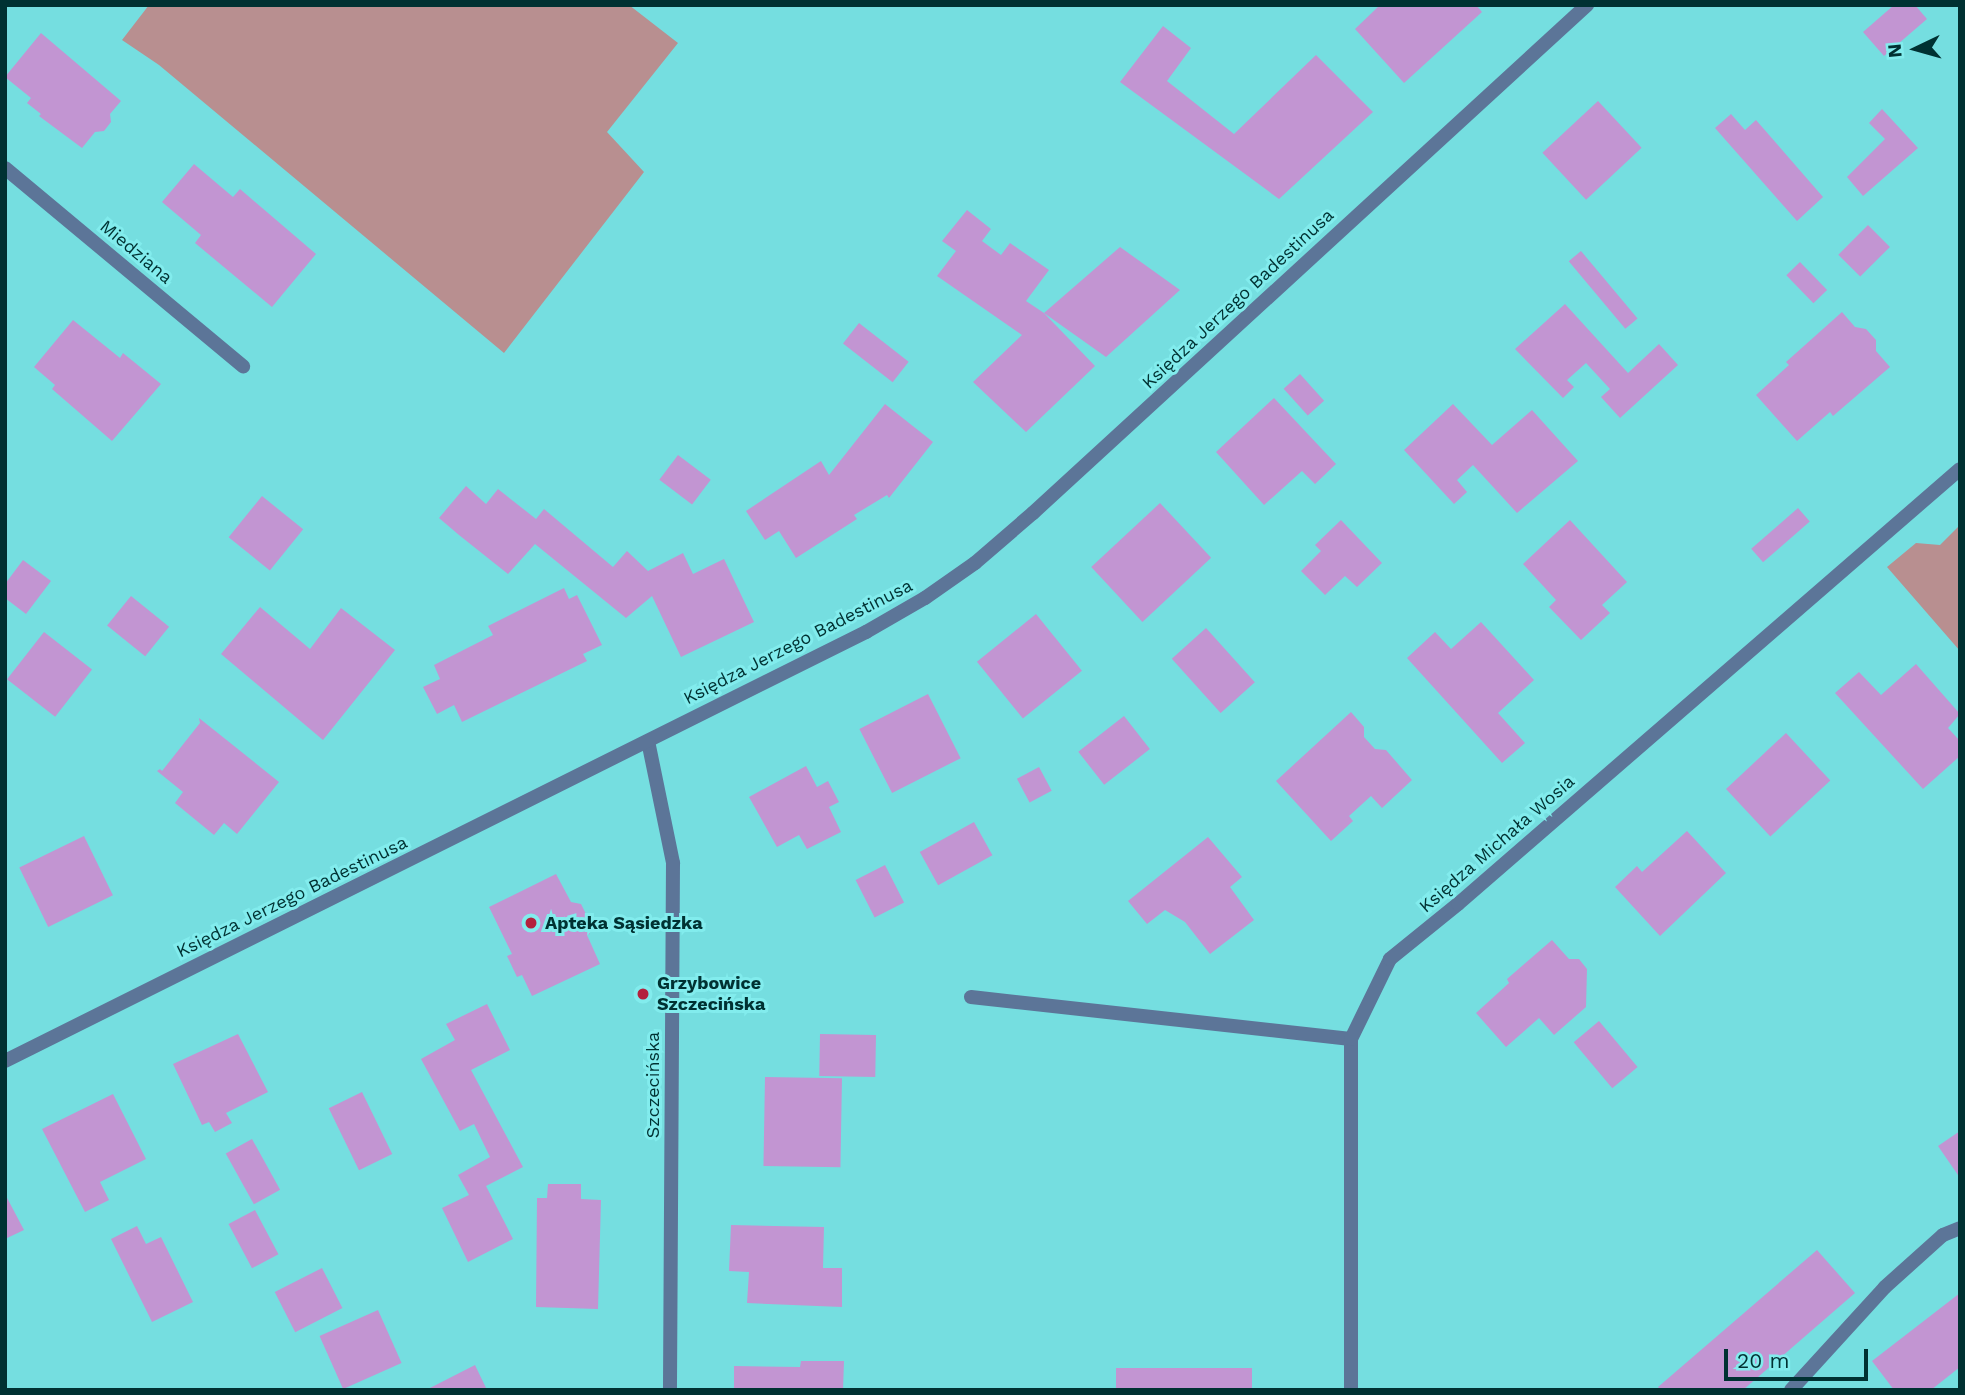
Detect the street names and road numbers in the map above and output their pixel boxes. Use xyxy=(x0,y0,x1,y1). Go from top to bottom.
street label: Księdza Jerzego Badestinusa xyxy=(1137,204,1339,394)
street label: Miedziana xyxy=(95,216,177,288)
street label: Księdza Jerzego Badestinusa xyxy=(680,575,916,709)
street label: Księdza Michała Wosia xyxy=(1414,770,1580,918)
street label: Księdza Jerzego Badestinusa xyxy=(173,831,411,963)
street label: Szczecińska xyxy=(642,1032,664,1138)

